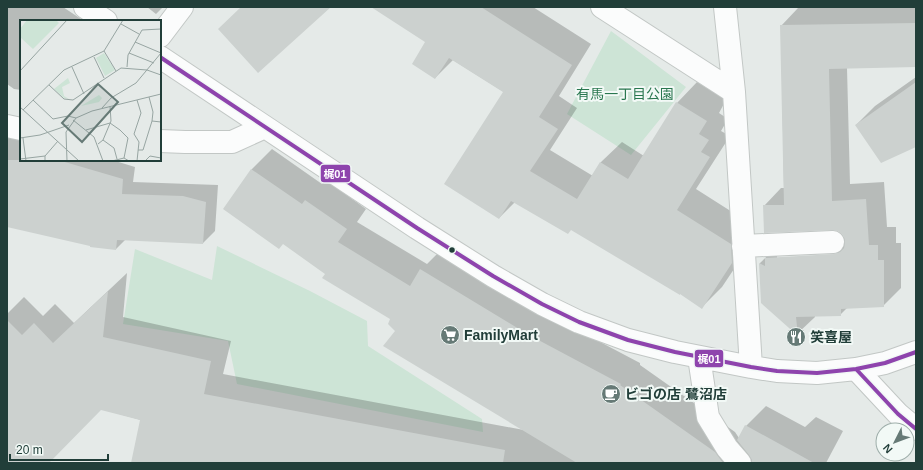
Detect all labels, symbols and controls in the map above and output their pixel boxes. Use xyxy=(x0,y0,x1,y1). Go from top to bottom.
inset map xyxy=(20,20,161,161)
park label: 有馬一丁目公園 xyxy=(576,86,674,102)
line badge: 梶01 xyxy=(320,164,351,183)
text: 梶01 xyxy=(323,168,347,180)
unlabelled marker xyxy=(447,245,457,255)
supermarket icon: FamilyMart xyxy=(439,324,461,346)
restaurant icon: 笑喜屋 xyxy=(785,326,807,348)
place label: FamilyMart xyxy=(464,327,538,343)
place label: 笑喜屋 xyxy=(810,329,852,345)
line badge: 梶01 xyxy=(694,349,724,368)
text: 梶01 xyxy=(697,353,721,365)
cafe icon: ビゴの店 鷺沼店 xyxy=(600,383,622,405)
place label: ビゴの店 鷺沼店 xyxy=(625,386,727,402)
north arrow xyxy=(875,422,915,462)
scale bar xyxy=(10,436,108,462)
text: N xyxy=(880,442,895,456)
text: 20 m xyxy=(16,443,43,457)

